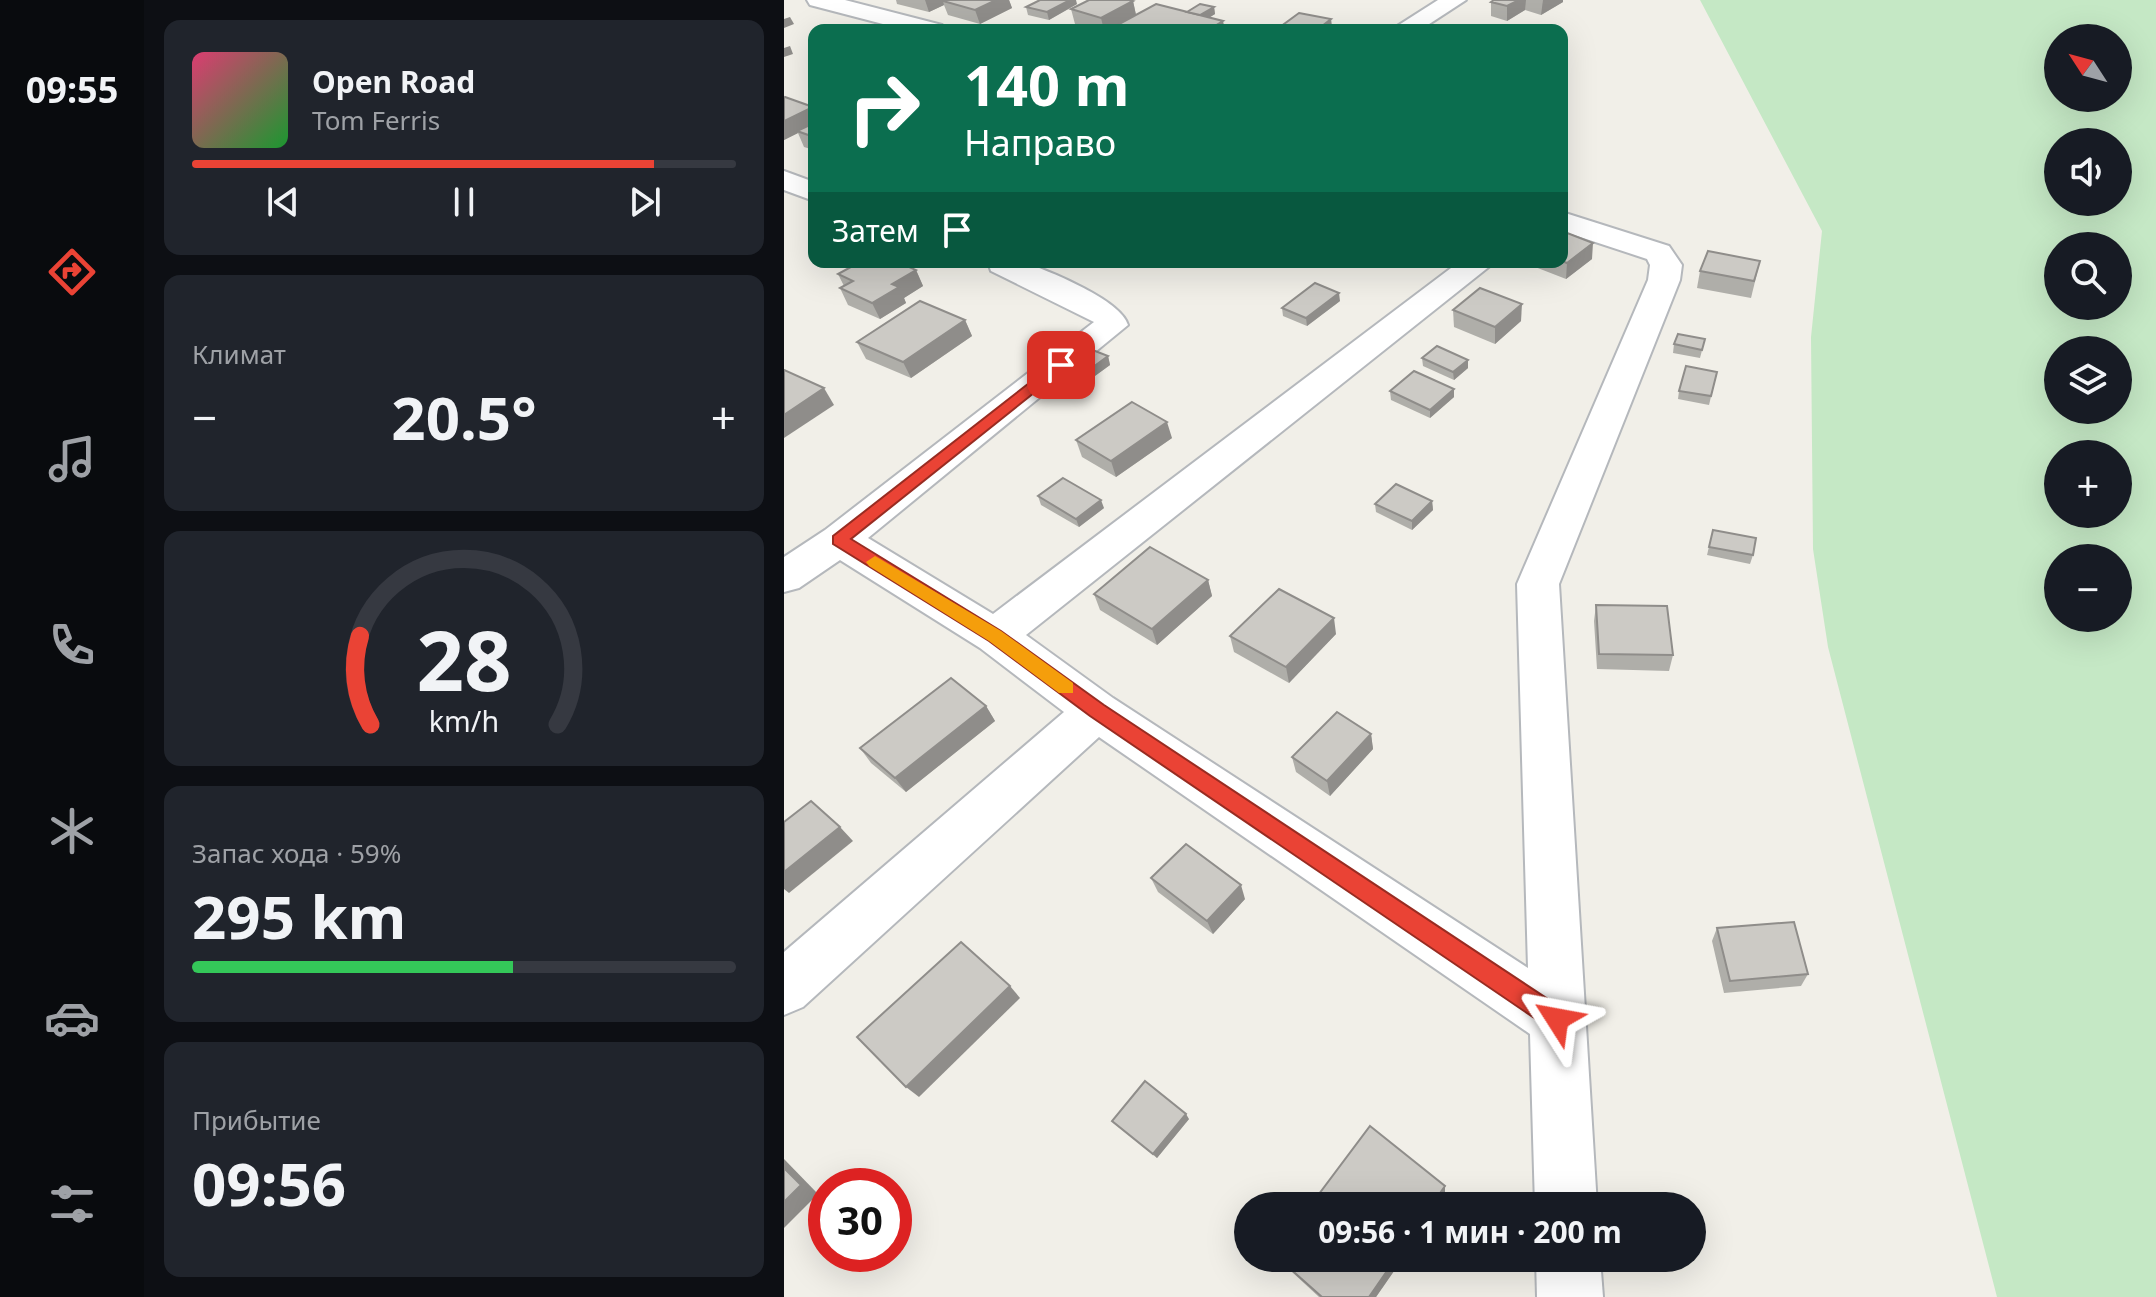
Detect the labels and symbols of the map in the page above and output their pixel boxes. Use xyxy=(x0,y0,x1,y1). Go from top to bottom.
north arrow xyxy=(2044,24,2132,112)
pin xyxy=(1027,331,1095,399)
position arrow xyxy=(1515,977,1599,1061)
speed limit sign: 30 xyxy=(808,1168,912,1272)

